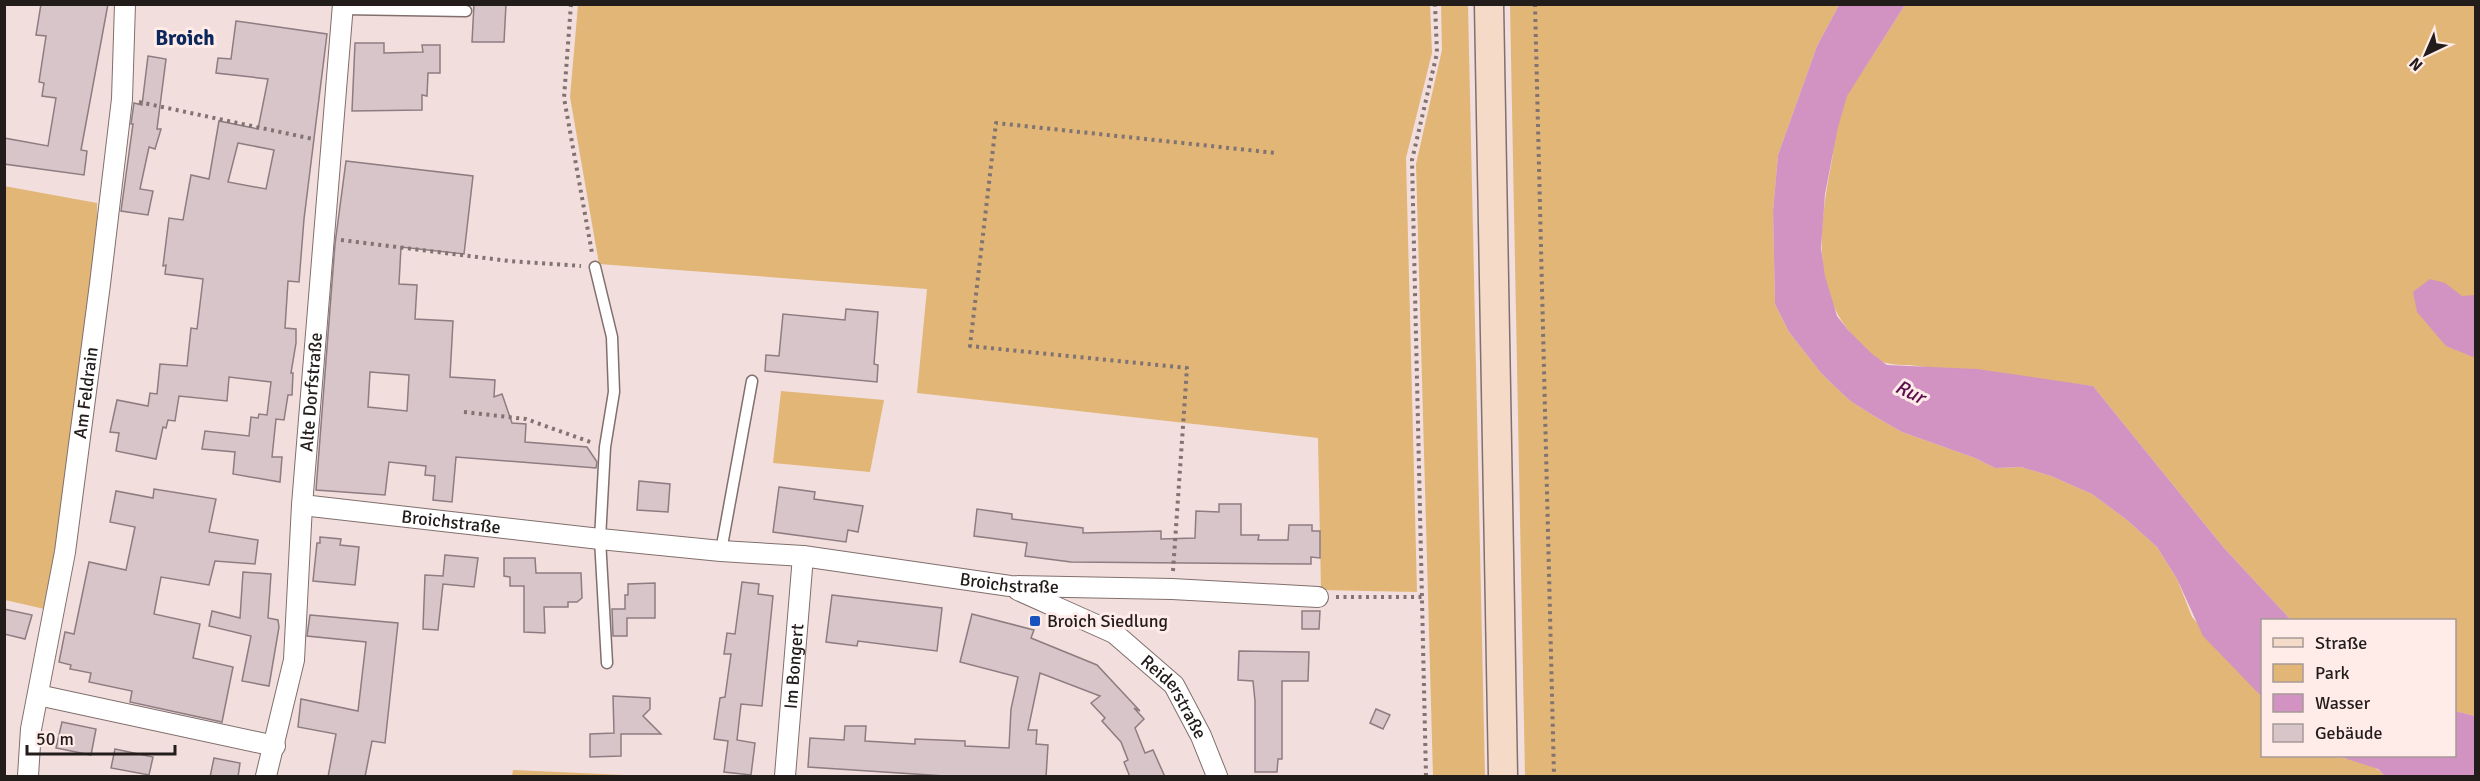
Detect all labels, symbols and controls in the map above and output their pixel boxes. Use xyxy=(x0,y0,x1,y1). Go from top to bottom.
north arrow xyxy=(2396,24,2456,84)
district label: Broich xyxy=(155,25,215,51)
text: N xyxy=(2405,53,2427,75)
street label: Alte Dorfstraße xyxy=(295,332,327,452)
street label: Am Feldrain xyxy=(69,345,103,440)
water label: Rur xyxy=(1891,374,1931,411)
street label: Broichstraße xyxy=(400,505,502,539)
street label: Broichstraße xyxy=(958,568,1059,598)
place label: Broich Siedlung xyxy=(1047,610,1168,632)
marker: Broich Siedlung xyxy=(1028,614,1042,628)
legend xyxy=(2261,619,2456,757)
street label: Im Bongert xyxy=(780,623,808,710)
text: Straße xyxy=(2315,632,2367,654)
street label: Reiderstraße xyxy=(1136,650,1211,743)
text: Park xyxy=(2315,662,2350,684)
text: Wasser xyxy=(2315,692,2371,714)
scale bar xyxy=(27,718,176,756)
text: Gebäude xyxy=(2315,722,2383,744)
text: 50 m xyxy=(36,728,74,750)

